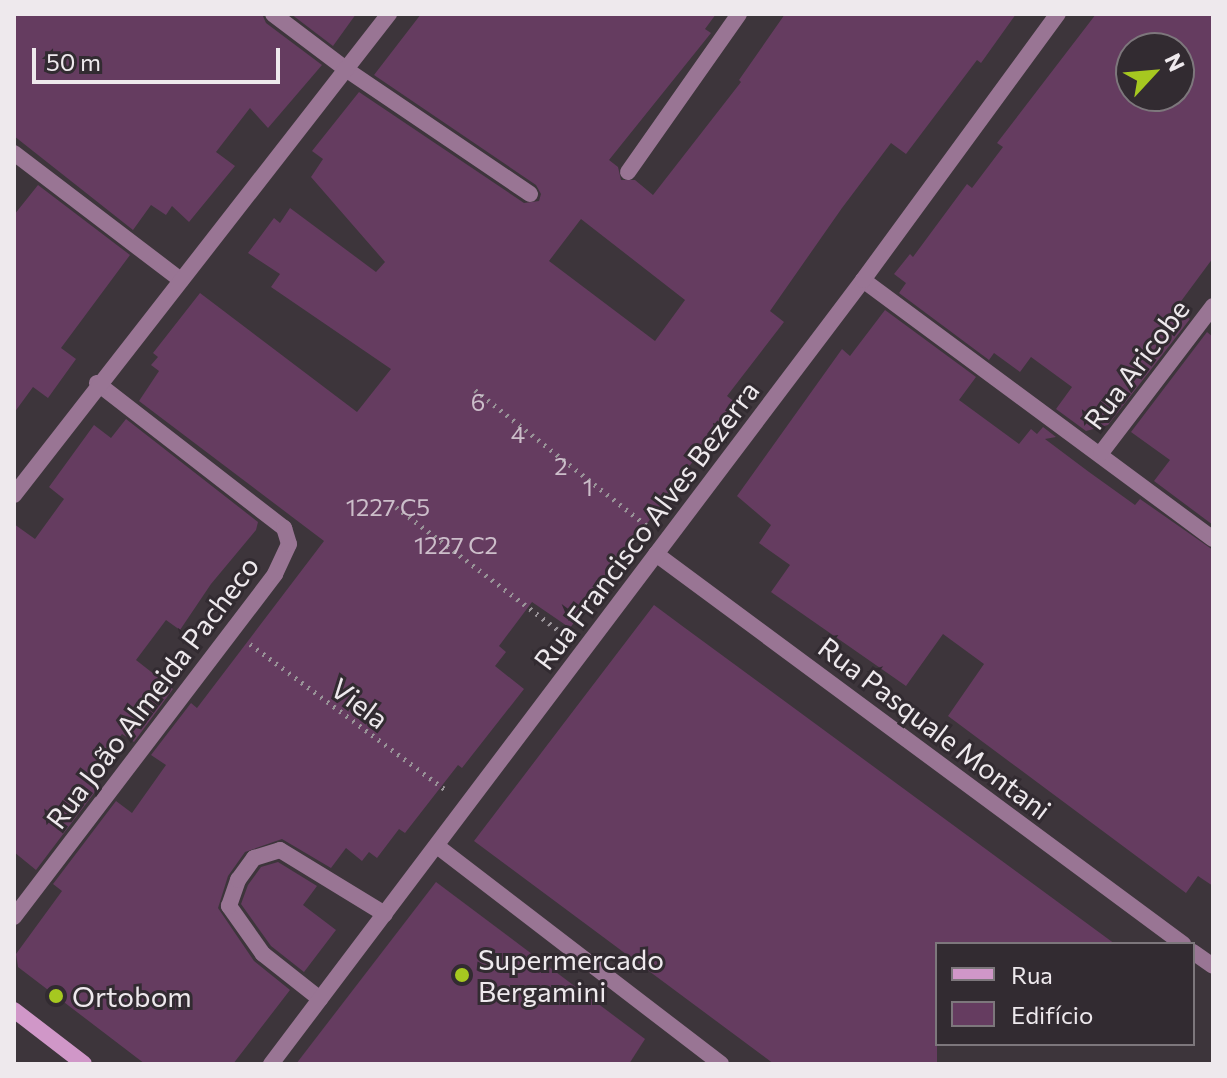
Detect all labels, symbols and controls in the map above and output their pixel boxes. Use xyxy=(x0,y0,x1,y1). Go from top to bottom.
scale bar xyxy=(36,32,284,82)
north arrow xyxy=(1115,32,1195,112)
text: 50 m xyxy=(46,47,101,76)
text: N xyxy=(1159,49,1191,75)
street label: Rua Aricobe xyxy=(1076,292,1196,436)
street label: Rua Francisco Alves Bezerra xyxy=(526,374,766,676)
house number: 6 xyxy=(471,388,485,416)
house number: 4 xyxy=(511,420,525,448)
house number: 2 xyxy=(554,452,568,480)
house number: 1 xyxy=(583,473,593,501)
house number: 1227 C5 xyxy=(346,493,430,521)
house number: 1227 C2 xyxy=(414,531,498,559)
street label: Rua João Almeida Pacheco xyxy=(39,549,265,835)
street label: Rua Pasquale Montani xyxy=(812,630,1058,826)
street label: Viela xyxy=(325,671,395,735)
place label: Supermercado Bergamini xyxy=(478,942,664,1008)
legend xyxy=(935,942,1195,1046)
text: Rua xyxy=(1011,960,1053,989)
marker: Supermercado Bergamini xyxy=(453,966,471,984)
place label: Ortobom xyxy=(72,979,192,1013)
marker: Ortobom xyxy=(47,987,65,1005)
text: Edifício xyxy=(1011,1000,1093,1029)

